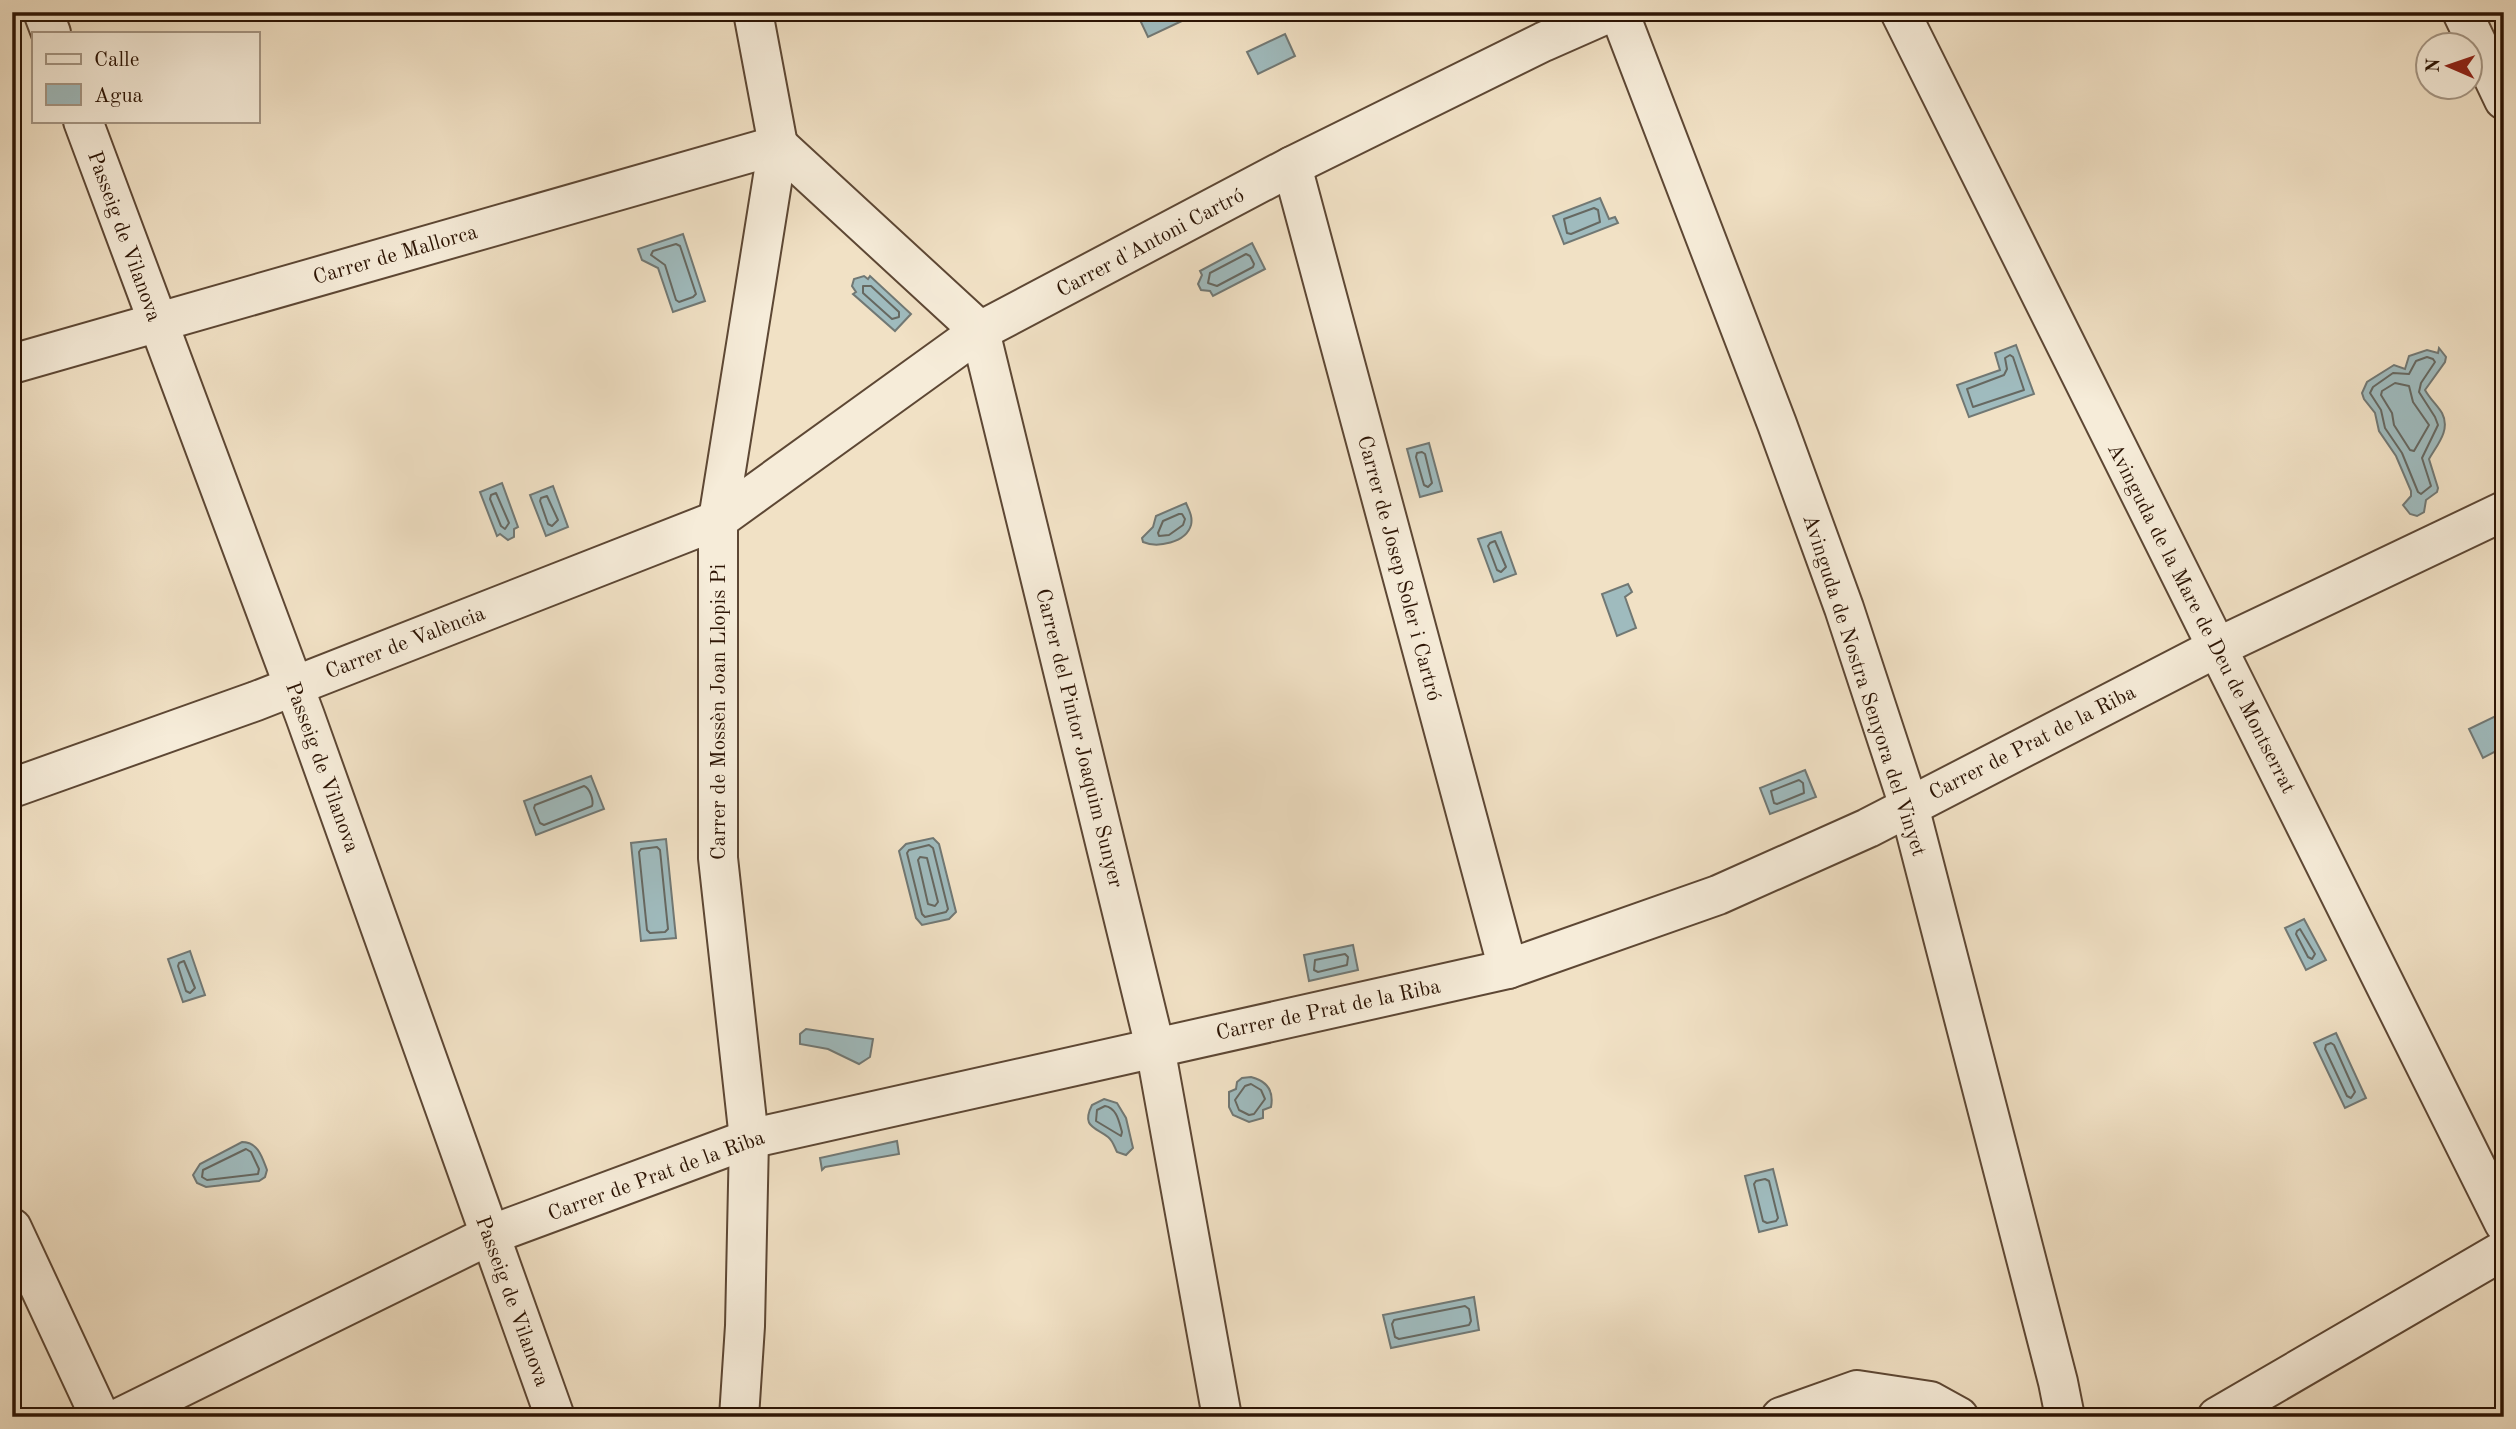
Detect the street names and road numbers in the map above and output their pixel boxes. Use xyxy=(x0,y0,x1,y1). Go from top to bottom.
street label: Passeig de Vilanova xyxy=(83,148,164,325)
street label: Carrer d'Antoni Cartró xyxy=(1053,185,1248,302)
street label: Carrer de Mallorca xyxy=(311,222,480,289)
street label: Carrer de Josep Soler i Cartró xyxy=(1353,433,1444,703)
street label: Avinguda de la Mare de Deu de Montserrat xyxy=(2103,440,2298,797)
street label: Avinguda de Nostra Senyora del Vinyet xyxy=(1798,512,1929,859)
street label: Carrer de Mossèn Joan Llopis Pi xyxy=(709,564,730,860)
street label: Carrer del Pintor Joaquim Sunyer xyxy=(1031,587,1126,891)
street label: Carrer de València xyxy=(323,603,488,684)
street label: Passeig de Vilanova xyxy=(281,679,362,856)
street label: Carrer de Prat de la Riba xyxy=(1926,682,2140,805)
street label: Carrer de Prat de la Riba xyxy=(1214,976,1443,1045)
street label: Carrer de Prat de la Riba xyxy=(545,1127,768,1225)
street label: Passeig de Vilanova xyxy=(471,1213,552,1390)

